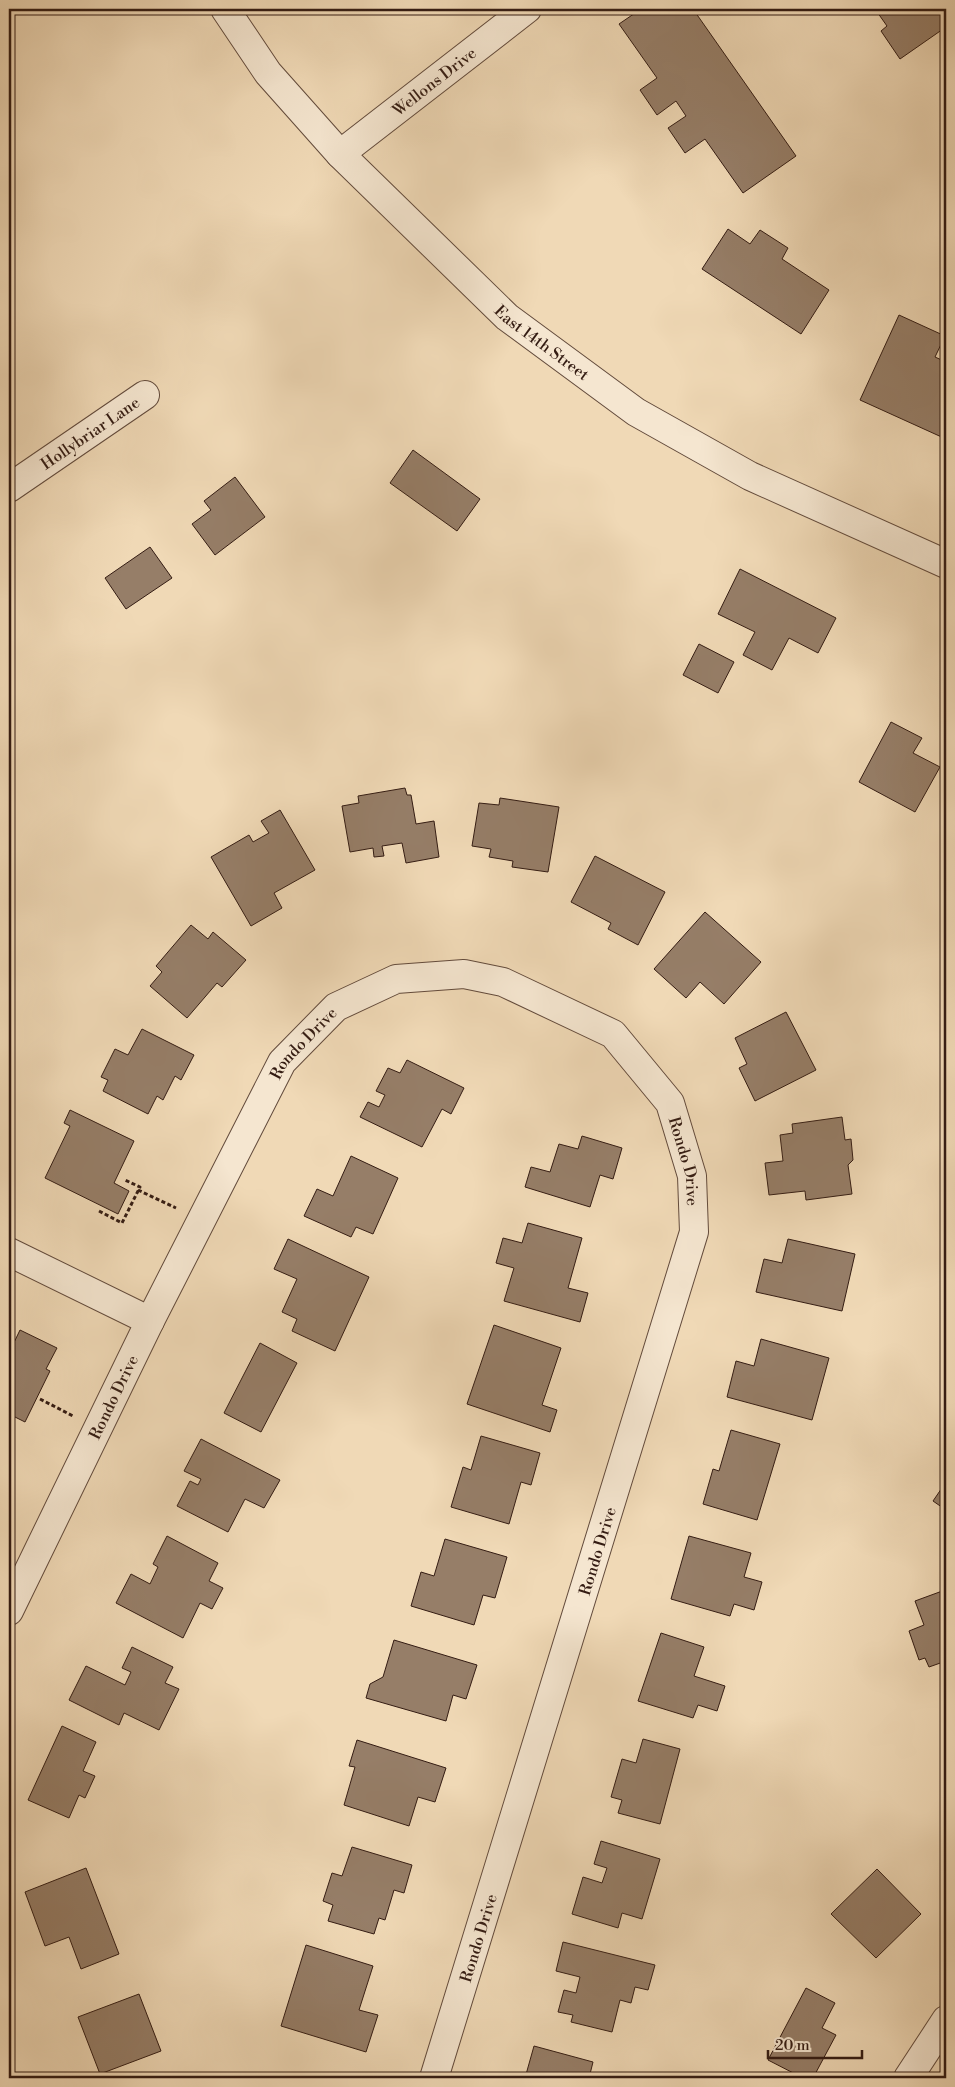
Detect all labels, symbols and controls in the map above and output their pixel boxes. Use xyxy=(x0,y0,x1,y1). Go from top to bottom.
street label: Wellons Drive xyxy=(388,43,481,121)
street label: East 14th Street xyxy=(490,301,593,385)
street label: Hollybriar Lane xyxy=(37,393,144,474)
street label: Rondo Drive xyxy=(266,1003,341,1083)
street label: Rondo Drive xyxy=(664,1114,702,1206)
street label: Rondo Drive xyxy=(85,1352,143,1443)
street label: Rondo Drive xyxy=(575,1505,621,1598)
street label: Rondo Drive xyxy=(456,1892,502,1985)
scale bar xyxy=(768,2027,861,2059)
text: 20 m xyxy=(775,2036,810,2055)

